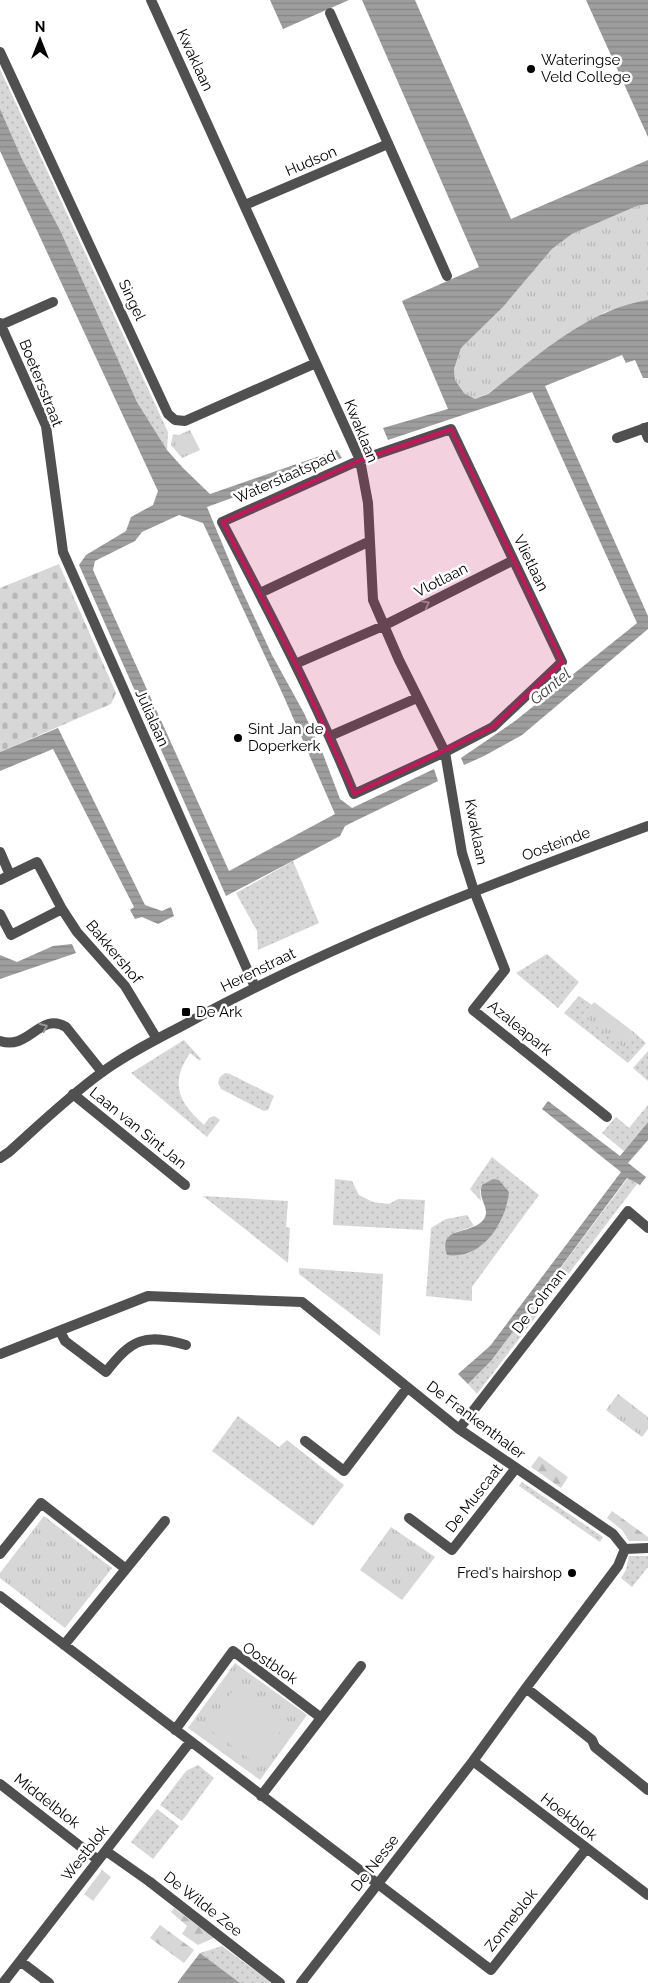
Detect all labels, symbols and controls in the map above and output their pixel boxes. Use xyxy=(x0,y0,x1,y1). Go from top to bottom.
north arrow xyxy=(15,15,65,65)
text: N xyxy=(35,19,45,35)
street label: Kwaklaan xyxy=(173,26,217,94)
place label: Wateringse Veld College xyxy=(541,51,631,86)
marker: Wateringse Veld College xyxy=(525,63,537,75)
street label: Hudson xyxy=(283,142,339,180)
street label: Singel xyxy=(115,277,150,324)
street label: Boetersstraat xyxy=(15,337,67,429)
street label: Kwaklaan xyxy=(340,397,382,465)
street label: Waterstaatspad xyxy=(231,446,339,508)
street label: Vlietlaan xyxy=(510,532,552,594)
street label: Vlotlaan xyxy=(411,559,471,601)
one-way arrow xyxy=(421,600,430,610)
water label: Gantel xyxy=(526,664,575,709)
street label: Julialaan xyxy=(131,687,173,749)
place label: Sint Jan de Doperkerk xyxy=(248,720,324,755)
marker: Sint Jan de Doperkerk xyxy=(232,732,244,744)
street label: Kwaklaan xyxy=(461,798,491,866)
street label: Oosteinde xyxy=(519,823,593,865)
street label: Bakkershof xyxy=(82,917,146,988)
street label: Herenstraat xyxy=(218,944,298,996)
street label: Azaleapark xyxy=(484,997,556,1059)
place label: De Ark xyxy=(196,1003,242,1021)
marker: De Ark xyxy=(180,1006,192,1018)
one-way arrow xyxy=(38,1023,47,1033)
street label: Laan van Sint Jan xyxy=(86,1083,190,1173)
street label: De Colman xyxy=(508,1265,570,1337)
street label: De Frankenthaler xyxy=(423,1377,529,1463)
street label: De Muscaat xyxy=(442,1460,506,1536)
place label: Fred's hairshop xyxy=(457,1564,562,1582)
marker: Fred's hairshop xyxy=(566,1567,578,1579)
street label: Oostblok xyxy=(239,1638,301,1688)
street label: Middelblok xyxy=(11,1770,83,1832)
street label: Hoekblok xyxy=(537,1789,601,1845)
street label: Westblok xyxy=(58,1821,112,1885)
street label: De Nesse xyxy=(347,1831,403,1895)
street label: De Wilde Zee xyxy=(160,1868,246,1940)
street label: Zonneblok xyxy=(481,1885,541,1955)

